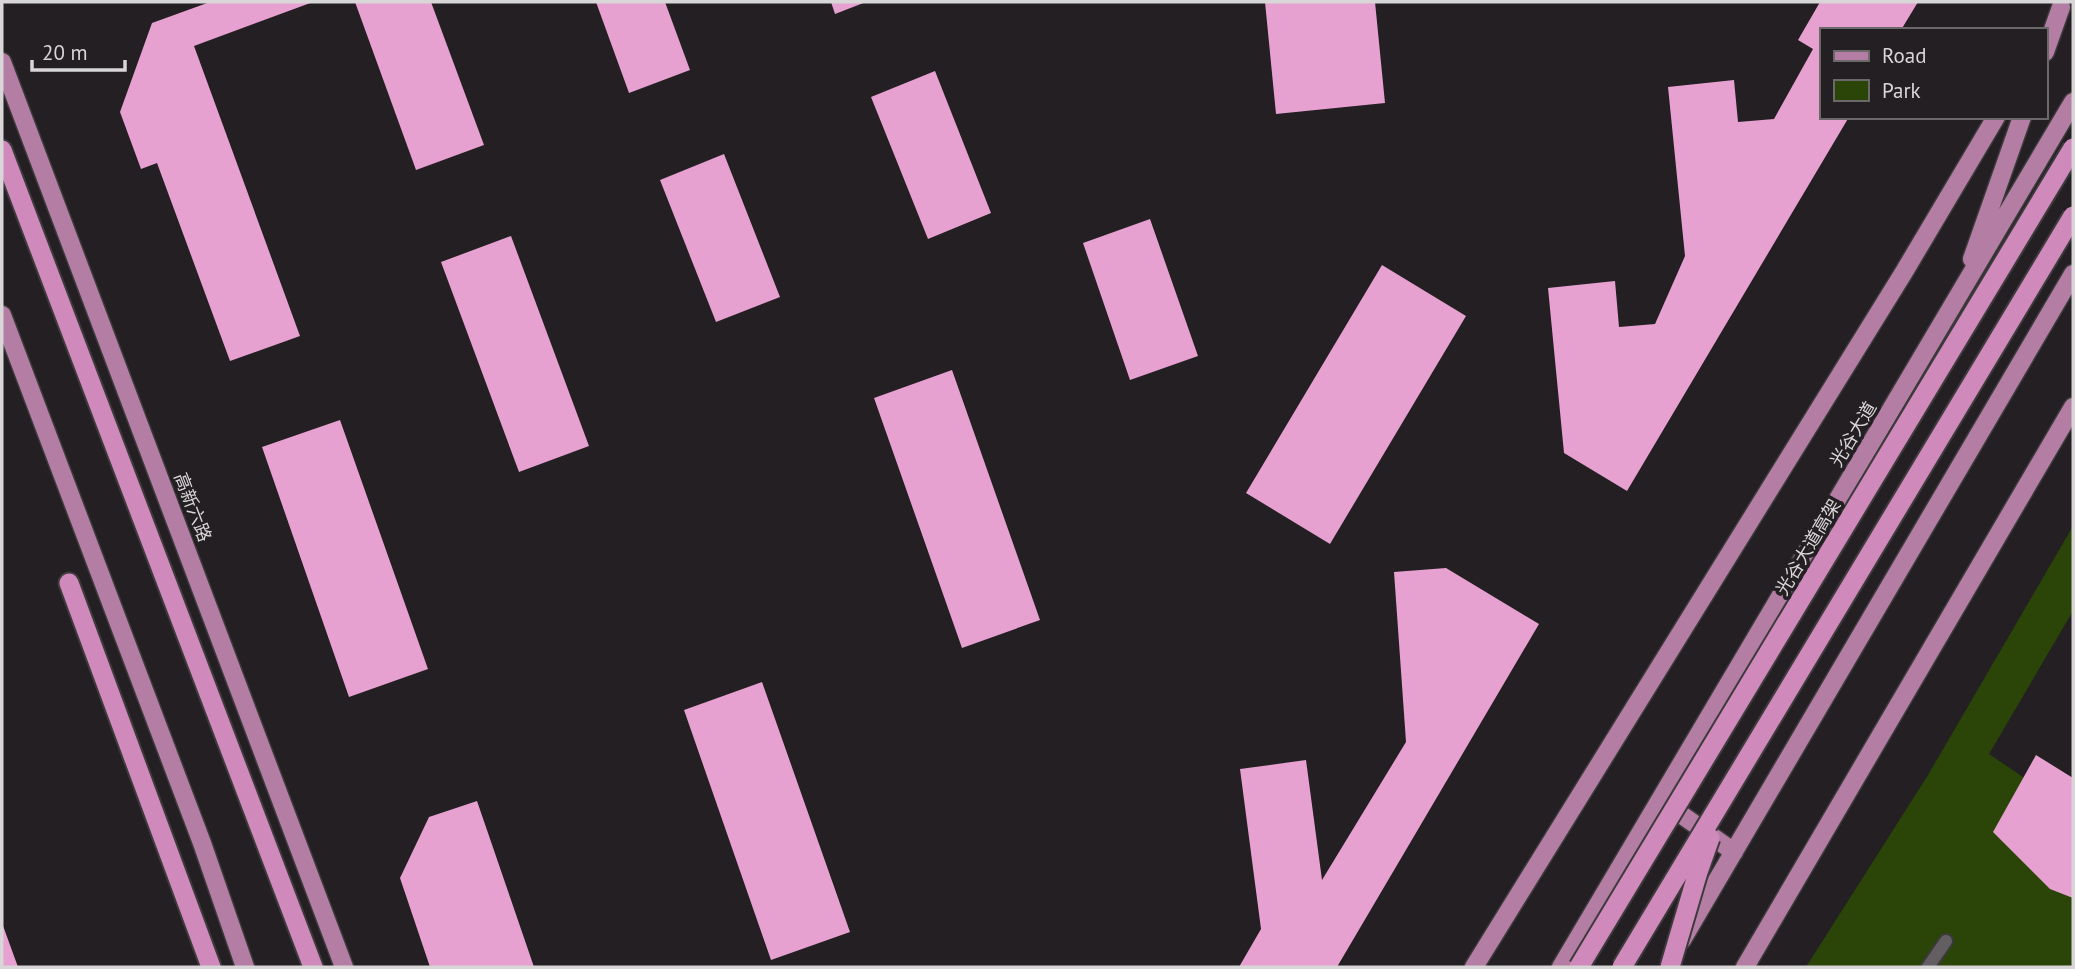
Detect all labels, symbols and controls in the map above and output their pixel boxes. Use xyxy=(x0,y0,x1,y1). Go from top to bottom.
scale bar xyxy=(32,28,124,72)
legend xyxy=(1820,28,2047,119)
text: 20 m xyxy=(42,39,88,66)
text: Road xyxy=(1882,42,1926,69)
text: Park xyxy=(1882,77,1921,104)
street label: 光谷大道 xyxy=(1825,397,1881,471)
street label: 高新六路 xyxy=(169,469,217,545)
street label: 光谷大道高架 xyxy=(1770,495,1846,599)

